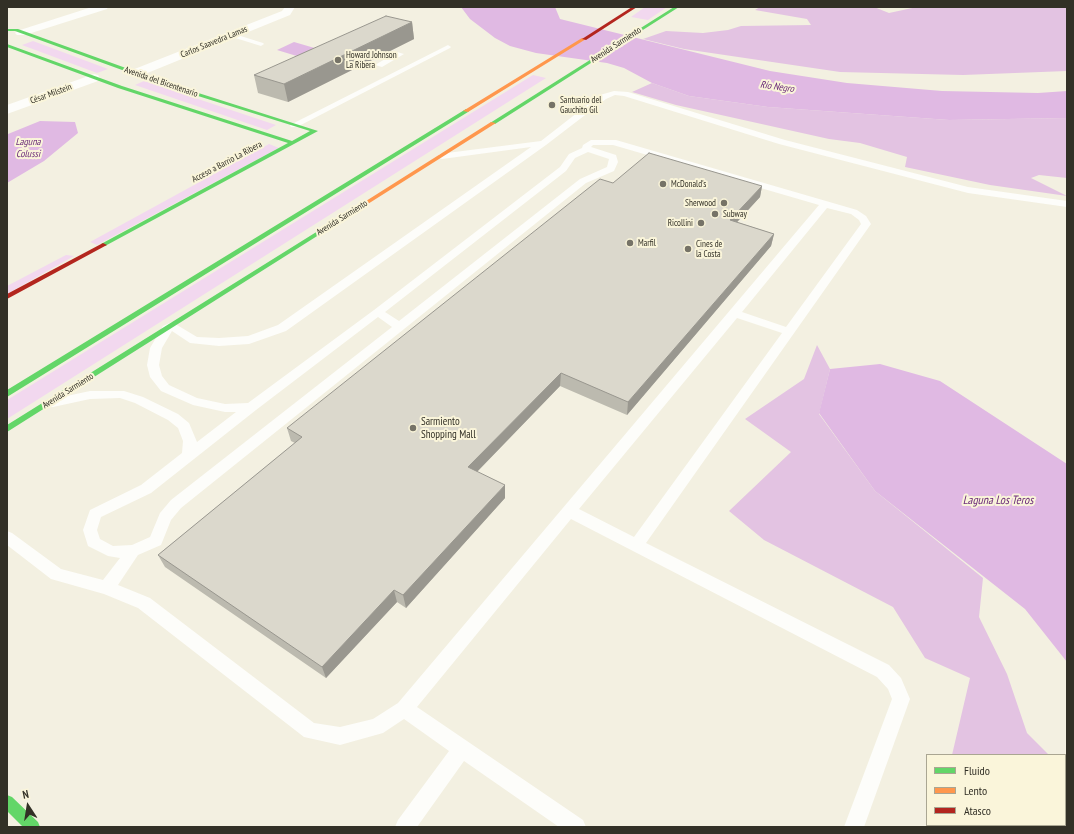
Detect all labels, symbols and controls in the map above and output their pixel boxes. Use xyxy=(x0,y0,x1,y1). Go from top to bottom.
street label: Carlos Saavedra Lamas xyxy=(179,24,249,60)
street label: Avenida Sarmiento xyxy=(589,25,643,65)
place label: Howard Johnson La Ribera xyxy=(346,50,397,71)
marker: Howard Johnson La Ribera xyxy=(333,55,343,65)
street label: Avenida del Bicentenario xyxy=(123,64,199,100)
water label: Río Negro xyxy=(759,79,795,95)
street label: César Milstein xyxy=(29,81,73,107)
place label: Santuario del Gauchito Gil xyxy=(560,95,601,116)
marker: Santuario del Gauchito Gil xyxy=(547,100,557,110)
water label: Laguna Colussi xyxy=(15,136,41,160)
street label: Acceso a Barrio La Ribera xyxy=(190,139,264,185)
marker: McDonald's xyxy=(658,179,668,189)
place label: McDonald's xyxy=(671,179,706,189)
street label: Avenida Sarmiento xyxy=(314,198,370,238)
place label: Sherwood xyxy=(685,198,716,208)
marker: Sherwood xyxy=(719,198,729,208)
marker: Subway xyxy=(710,209,720,219)
place label: Subway xyxy=(723,209,747,219)
place label: Ricollini xyxy=(668,218,693,228)
marker: Ricollini xyxy=(696,218,706,228)
marker: Marfil xyxy=(625,238,635,248)
place label: Marfil xyxy=(638,238,656,248)
place label: Cines de la Costa xyxy=(696,239,722,260)
marker: Cines de la Costa xyxy=(683,244,693,254)
street label: Avenida Sarmiento xyxy=(40,371,96,411)
place label: Sarmiento Shopping Mall xyxy=(421,415,476,441)
marker: Sarmiento Shopping Mall xyxy=(408,423,418,433)
water label: Laguna Los Teros xyxy=(963,494,1033,508)
legend xyxy=(926,754,1066,826)
text: Fluido xyxy=(964,763,990,778)
text: Lento xyxy=(964,783,987,798)
north arrow xyxy=(8,786,48,826)
text: N xyxy=(21,787,30,802)
text: Atasco xyxy=(964,803,991,818)

